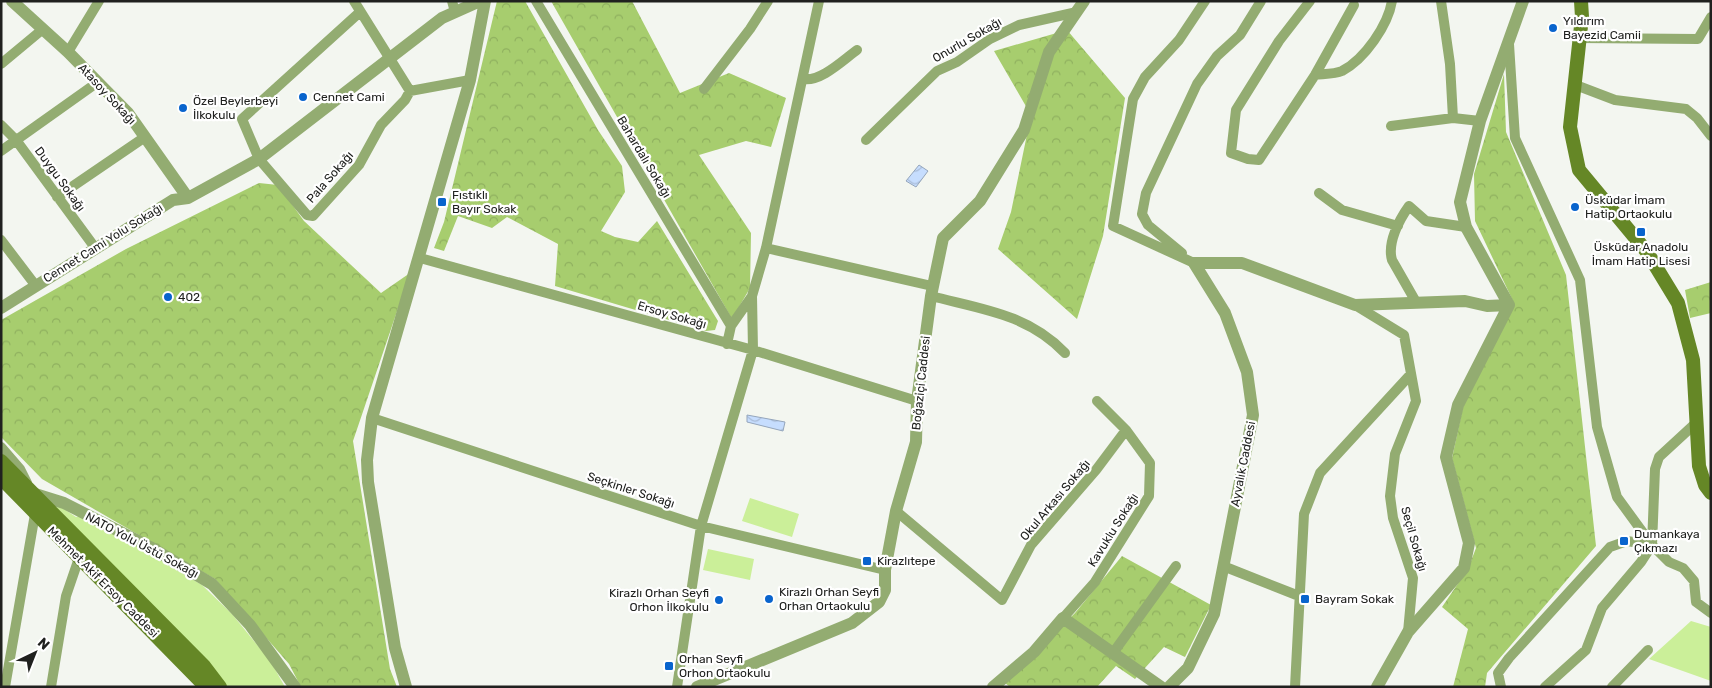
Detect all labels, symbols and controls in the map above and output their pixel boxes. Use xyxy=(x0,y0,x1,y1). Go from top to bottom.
place label: Yıldırım Bayezid Camii xyxy=(1563,14,1641,42)
street label: Onurlu Sokağı xyxy=(930,15,1004,65)
marker: Yıldırım Bayezid Camii xyxy=(1547,22,1559,34)
street label: Atasoy Sokağı xyxy=(75,61,139,127)
place label: Cennet Cami xyxy=(313,90,385,104)
marker: Cennet Cami xyxy=(297,91,309,103)
place label: Özel Beylerbeyi İlkokulu xyxy=(193,94,278,122)
marker: Özel Beylerbeyi İlkokulu xyxy=(177,102,189,114)
street label: Bahardalı Sokağı xyxy=(614,114,674,200)
street label: Duygu Sokağı xyxy=(32,144,88,214)
street label: Pala Sokağı xyxy=(304,148,356,206)
place label: Fıstıklı Bayır Sokak xyxy=(452,188,517,216)
place label: Üsküdar İmam Hatip Ortaokulu xyxy=(1585,193,1672,221)
marker: Fıstıklı Bayır Sokak xyxy=(436,196,448,208)
street label: Cennet Cami Yolu Sokağı xyxy=(41,200,165,286)
marker: Üsküdar İmam Hatip Ortaokulu xyxy=(1569,201,1581,213)
marker: Üsküdar Anadolu İmam Hatip Lisesi xyxy=(1635,226,1647,238)
place label: Üsküdar Anadolu İmam Hatip Lisesi xyxy=(1592,240,1690,268)
place label: 402 xyxy=(178,290,200,304)
marker: 402 xyxy=(162,291,174,303)
street label: Ersoy Sokağı xyxy=(636,298,708,332)
street label: Boğaziçi Caddesi xyxy=(909,335,933,431)
street label: Ayvalık Caddesi xyxy=(1228,420,1258,508)
street label: Okul Arkası Sokağı xyxy=(1017,457,1093,543)
street label: Seçkinler Sokağı xyxy=(585,469,677,511)
street label: Kavuklu Sokağı xyxy=(1085,491,1141,569)
street label: Seçil Sokağı xyxy=(1398,505,1430,573)
street label: NATO Yolu Üstü Sokağı xyxy=(83,509,201,581)
street label: Mehmet Akif Ersoy Caddesi xyxy=(45,524,161,640)
place label: Dumankaya Çıkmazı xyxy=(1634,527,1700,555)
marker: Dumankaya Çıkmazı xyxy=(1618,535,1630,547)
place label: Kirazlıtepe xyxy=(877,554,936,568)
marker: Kirazlıtepe xyxy=(861,555,873,567)
place label: Kirazlı Orhan Seyfi Orhan Ortaokulu xyxy=(779,585,879,613)
place label: Kirazlı Orhan Seyfi Orhon İlkokulu xyxy=(609,586,709,614)
place label: Bayram Sokak xyxy=(1315,592,1395,606)
marker: Kirazlı Orhan Seyfi Orhan Ortaokulu xyxy=(763,593,775,605)
marker: Bayram Sokak xyxy=(1299,593,1311,605)
marker: Kirazlı Orhan Seyfi Orhon İlkokulu xyxy=(713,594,725,606)
north arrow xyxy=(10,628,60,678)
text: N xyxy=(34,634,53,654)
place label: Orhan Seyfi Orhon Ortaokulu xyxy=(679,652,771,680)
marker: Orhan Seyfi Orhon Ortaokulu xyxy=(663,660,675,672)

